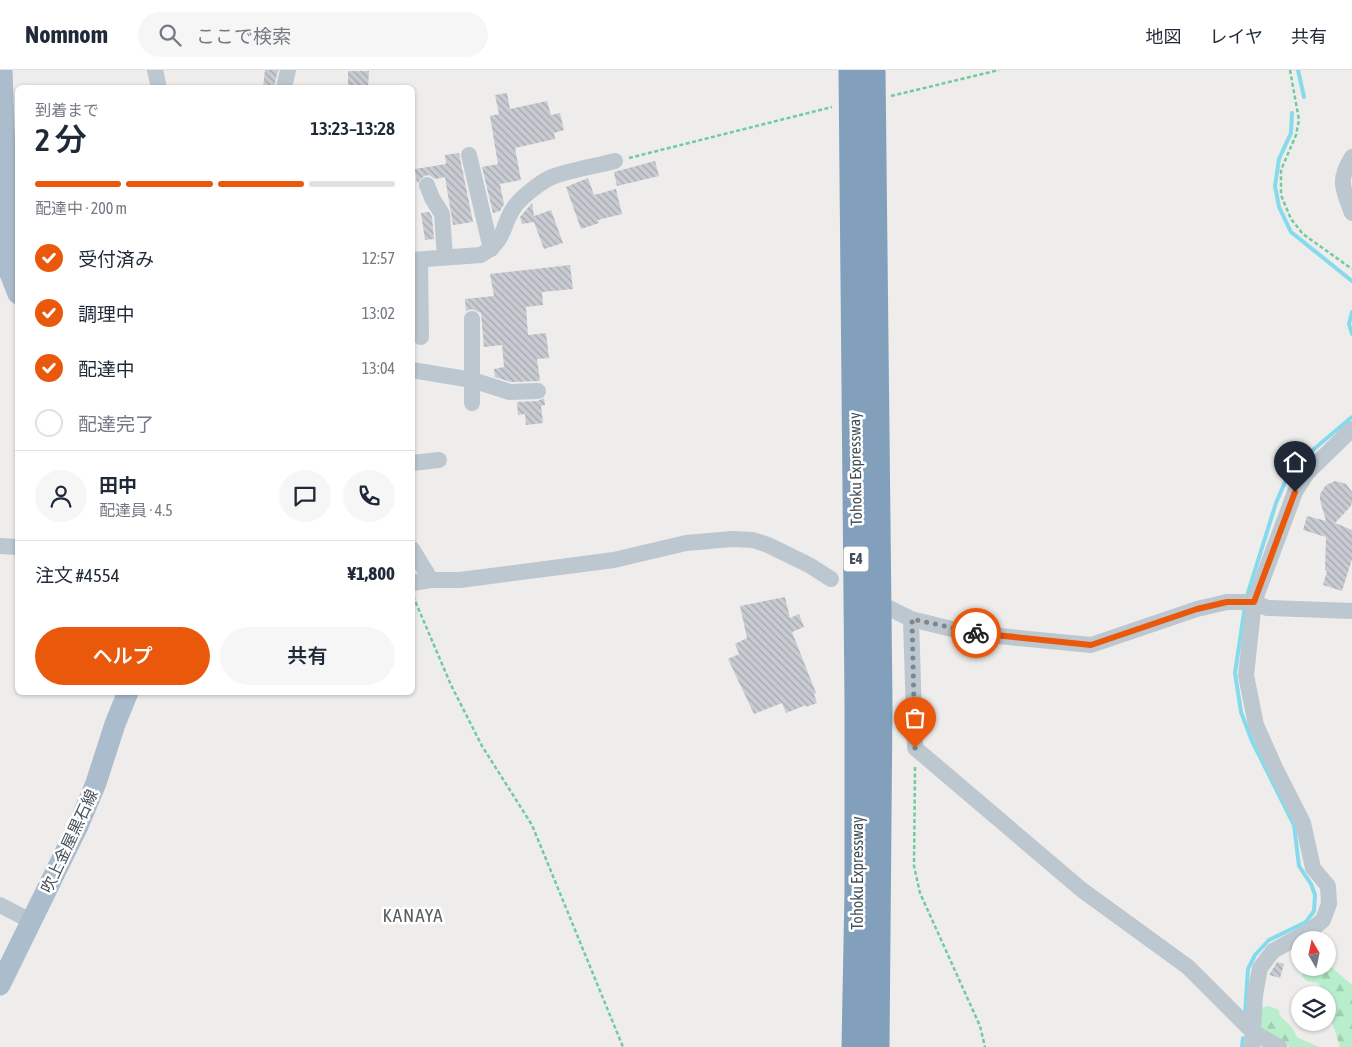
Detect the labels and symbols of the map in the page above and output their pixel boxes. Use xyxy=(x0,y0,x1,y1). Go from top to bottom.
street label: Tohoku Expressway xyxy=(845,412,866,526)
pin xyxy=(1274,441,1316,492)
road number: E4 xyxy=(844,546,868,572)
courier xyxy=(951,608,1001,658)
pin xyxy=(894,697,936,748)
street label: 吹上金屋黒石線 xyxy=(37,786,101,896)
street label: Tohoku Expressway xyxy=(848,816,867,930)
district label: KANAYA xyxy=(382,904,444,926)
north arrow xyxy=(1291,931,1336,976)

